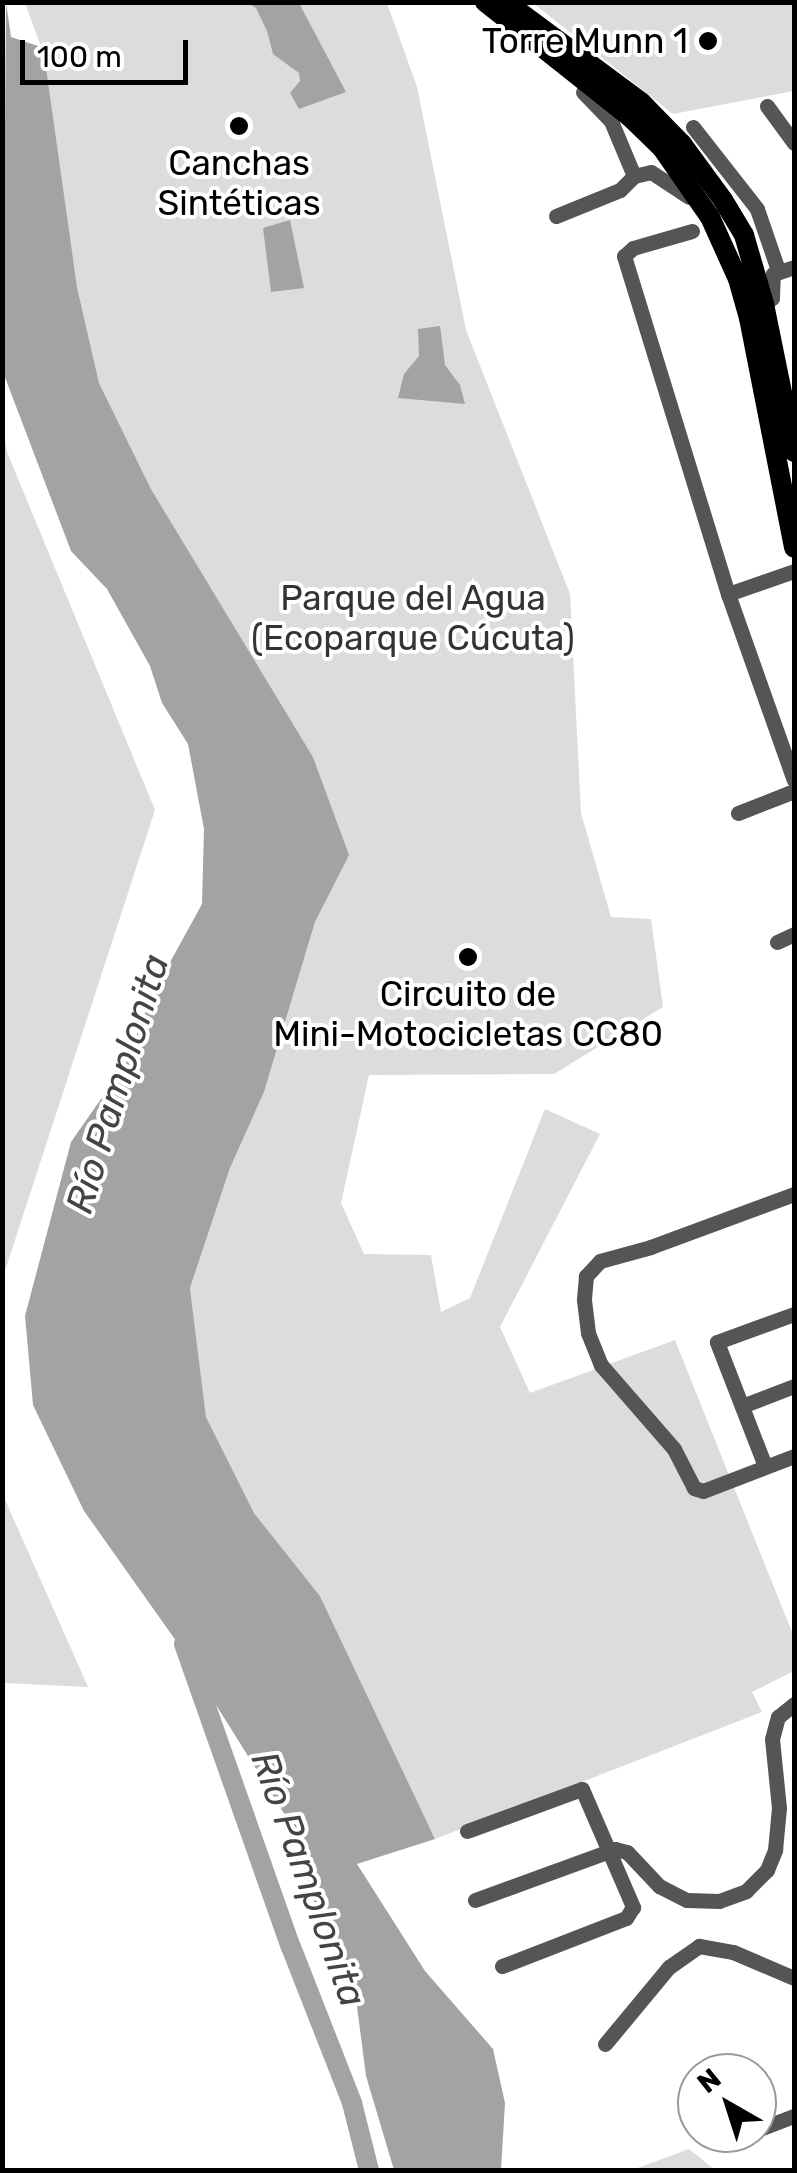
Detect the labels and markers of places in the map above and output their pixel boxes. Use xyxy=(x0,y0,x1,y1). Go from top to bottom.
place label: Torre Munn 1 xyxy=(482,20,688,62)
marker: Torre Munn 1 xyxy=(697,30,719,52)
marker: Canchas Sintéticas xyxy=(228,115,250,137)
place label: Canchas Sintéticas xyxy=(157,142,321,224)
marker: Circuito de Mini-Motocicletas CC80 xyxy=(457,946,479,968)
place label: Circuito de Mini-Motocicletas CC80 xyxy=(273,973,663,1055)

